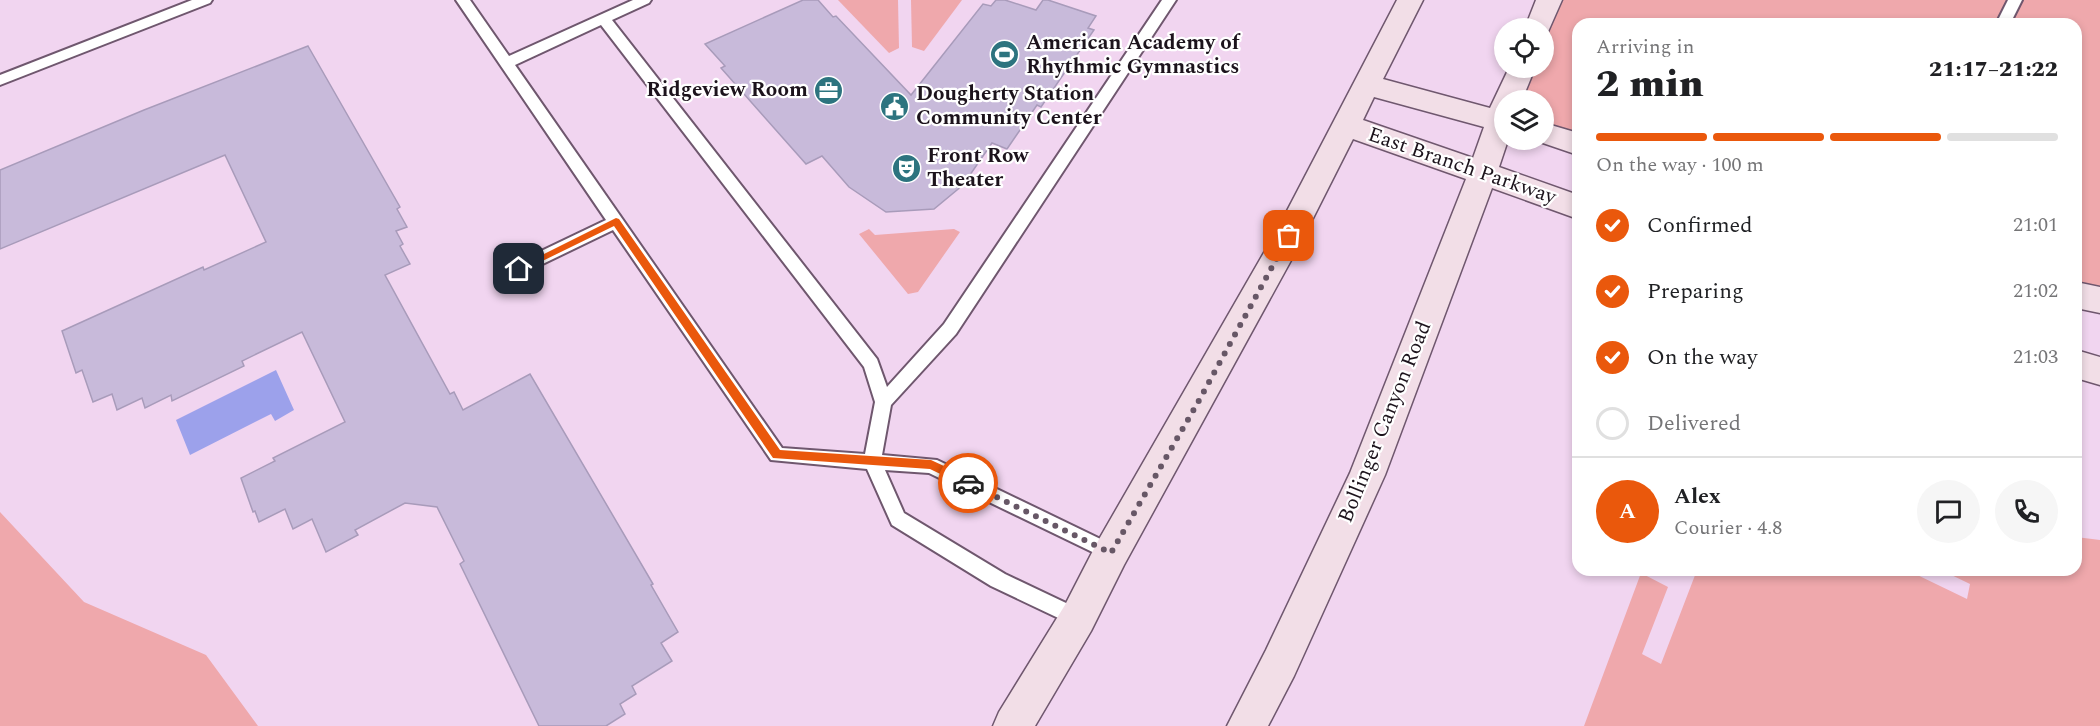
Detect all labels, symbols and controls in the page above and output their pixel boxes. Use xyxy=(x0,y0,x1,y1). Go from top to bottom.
map controls xyxy=(1494,18,1554,150)
button: locate xyxy=(1494,18,1554,78)
place label: American Academy of Rhythmic Gymnastics xyxy=(1026,27,1241,83)
text: Arriving in xyxy=(1596,32,1694,62)
sports icon: American Academy of Rhythmic Gymnastics xyxy=(989,39,1021,71)
text: 21:17–21:22 xyxy=(1929,53,2058,86)
text: 2 min xyxy=(1596,55,1704,114)
place label: Ridgeview Room xyxy=(646,74,808,106)
office icon: Ridgeview Room xyxy=(813,74,845,106)
place label: Dougherty Station Community Center xyxy=(916,78,1102,134)
public building icon: Dougherty Station Community Center xyxy=(879,90,911,122)
button: layers xyxy=(1494,90,1554,150)
street label: East Branch Parkway xyxy=(1364,119,1561,214)
place label: Front Row Theater xyxy=(927,140,1030,196)
text: On the way · 100 m xyxy=(1596,150,1764,180)
theatre icon: Front Row Theater xyxy=(890,152,922,184)
icon: check xyxy=(1596,209,1629,242)
text: Confirmed xyxy=(1647,209,1753,242)
pin xyxy=(1263,210,1314,261)
text: 21:01 xyxy=(2013,210,2058,240)
icon: bag xyxy=(1272,219,1305,252)
pin xyxy=(493,243,544,294)
icon: home xyxy=(502,252,535,285)
icon: check xyxy=(1596,275,1629,308)
text: Preparing xyxy=(1647,275,1744,308)
text: 21:02 xyxy=(2013,276,2058,306)
street label: Bollinger Canyon Road xyxy=(1330,316,1440,528)
icon: check xyxy=(1596,341,1629,374)
text: On the way xyxy=(1647,341,1758,374)
text: 21:03 xyxy=(2013,342,2058,372)
text: Delivered xyxy=(1647,407,1741,440)
courier xyxy=(938,453,998,513)
icon: car xyxy=(952,467,985,500)
text: Alex xyxy=(1674,480,1721,513)
button: chat xyxy=(1917,480,1980,543)
button: phone xyxy=(1995,480,2058,543)
text: A xyxy=(1619,495,1636,528)
text: Courier · 4.8 xyxy=(1674,513,1782,543)

